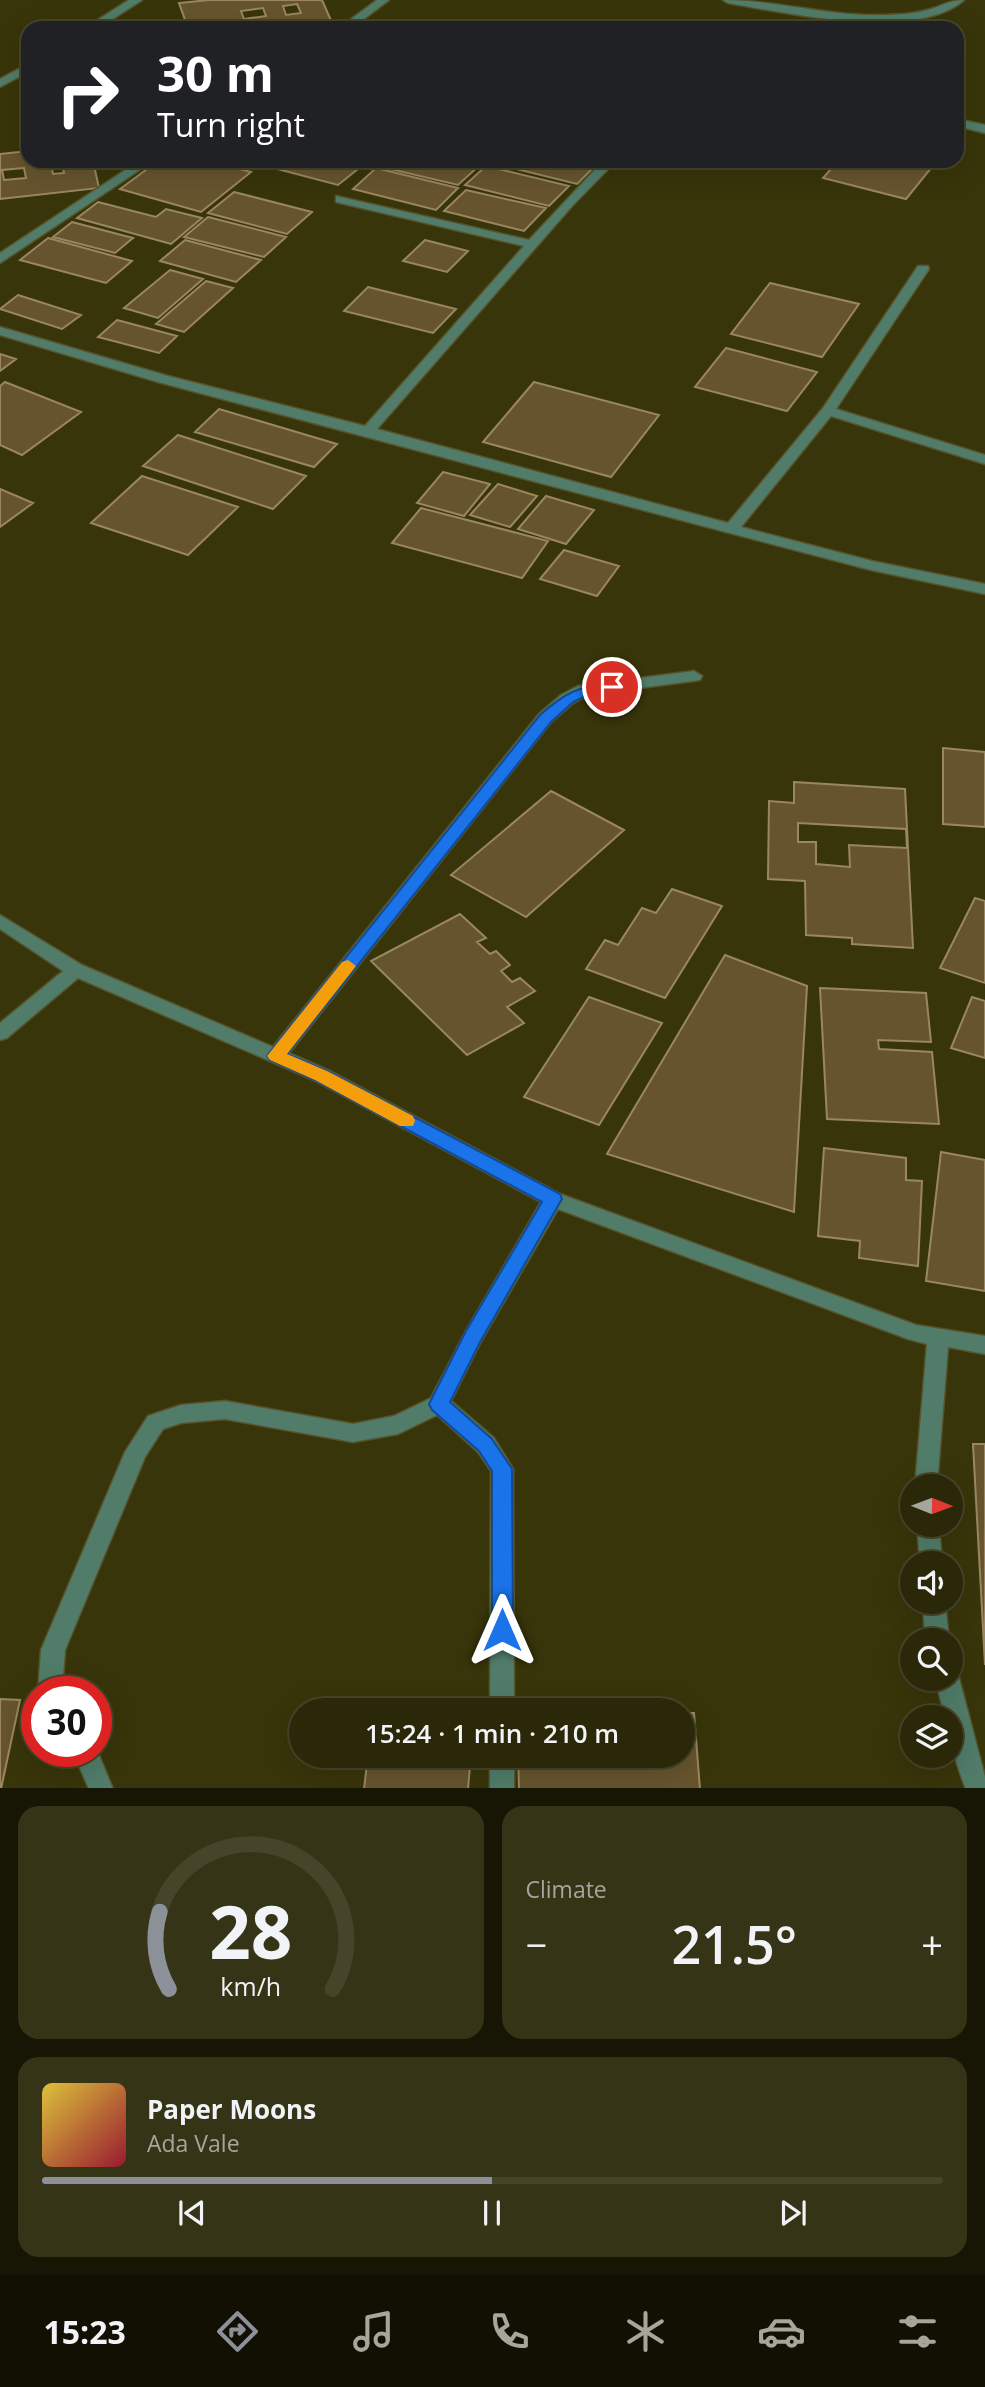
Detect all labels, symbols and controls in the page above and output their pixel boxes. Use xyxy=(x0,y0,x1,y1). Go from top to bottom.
text: 30 m xyxy=(157,40,274,106)
icon: right xyxy=(42,49,133,140)
text: Turn right xyxy=(157,103,305,146)
pin xyxy=(582,657,642,717)
icon: arrive xyxy=(593,668,631,706)
north arrow xyxy=(900,1474,962,1536)
map controls xyxy=(900,1474,963,1768)
button: sound xyxy=(900,1551,963,1614)
position arrow xyxy=(465,1593,539,1667)
button: search xyxy=(900,1628,963,1691)
speed limit sign: 30 xyxy=(21,1676,112,1767)
button: layers xyxy=(900,1705,963,1768)
text: 15:24 · 1 min · 210 m xyxy=(365,1715,619,1751)
text: Climate xyxy=(526,1873,607,1905)
text: 28 xyxy=(209,1881,292,1980)
text: 21.5° xyxy=(671,1908,797,1979)
text: − xyxy=(526,1918,547,1970)
text: + xyxy=(921,1918,943,1970)
text: km/h xyxy=(220,1968,281,2002)
text: Paper Moons xyxy=(147,2091,316,2127)
text: Ada Vale xyxy=(147,2127,240,2159)
icon: previous xyxy=(173,2194,211,2232)
icon: pause xyxy=(473,2194,511,2232)
icon: next xyxy=(774,2194,812,2232)
icon: directions xyxy=(213,2307,262,2356)
icon: music xyxy=(349,2307,398,2356)
icon: phone xyxy=(485,2307,534,2356)
icon: climate xyxy=(621,2307,670,2356)
icon: car xyxy=(757,2307,806,2356)
icon: filters xyxy=(893,2307,942,2356)
text: 15:23 xyxy=(43,2310,126,2353)

